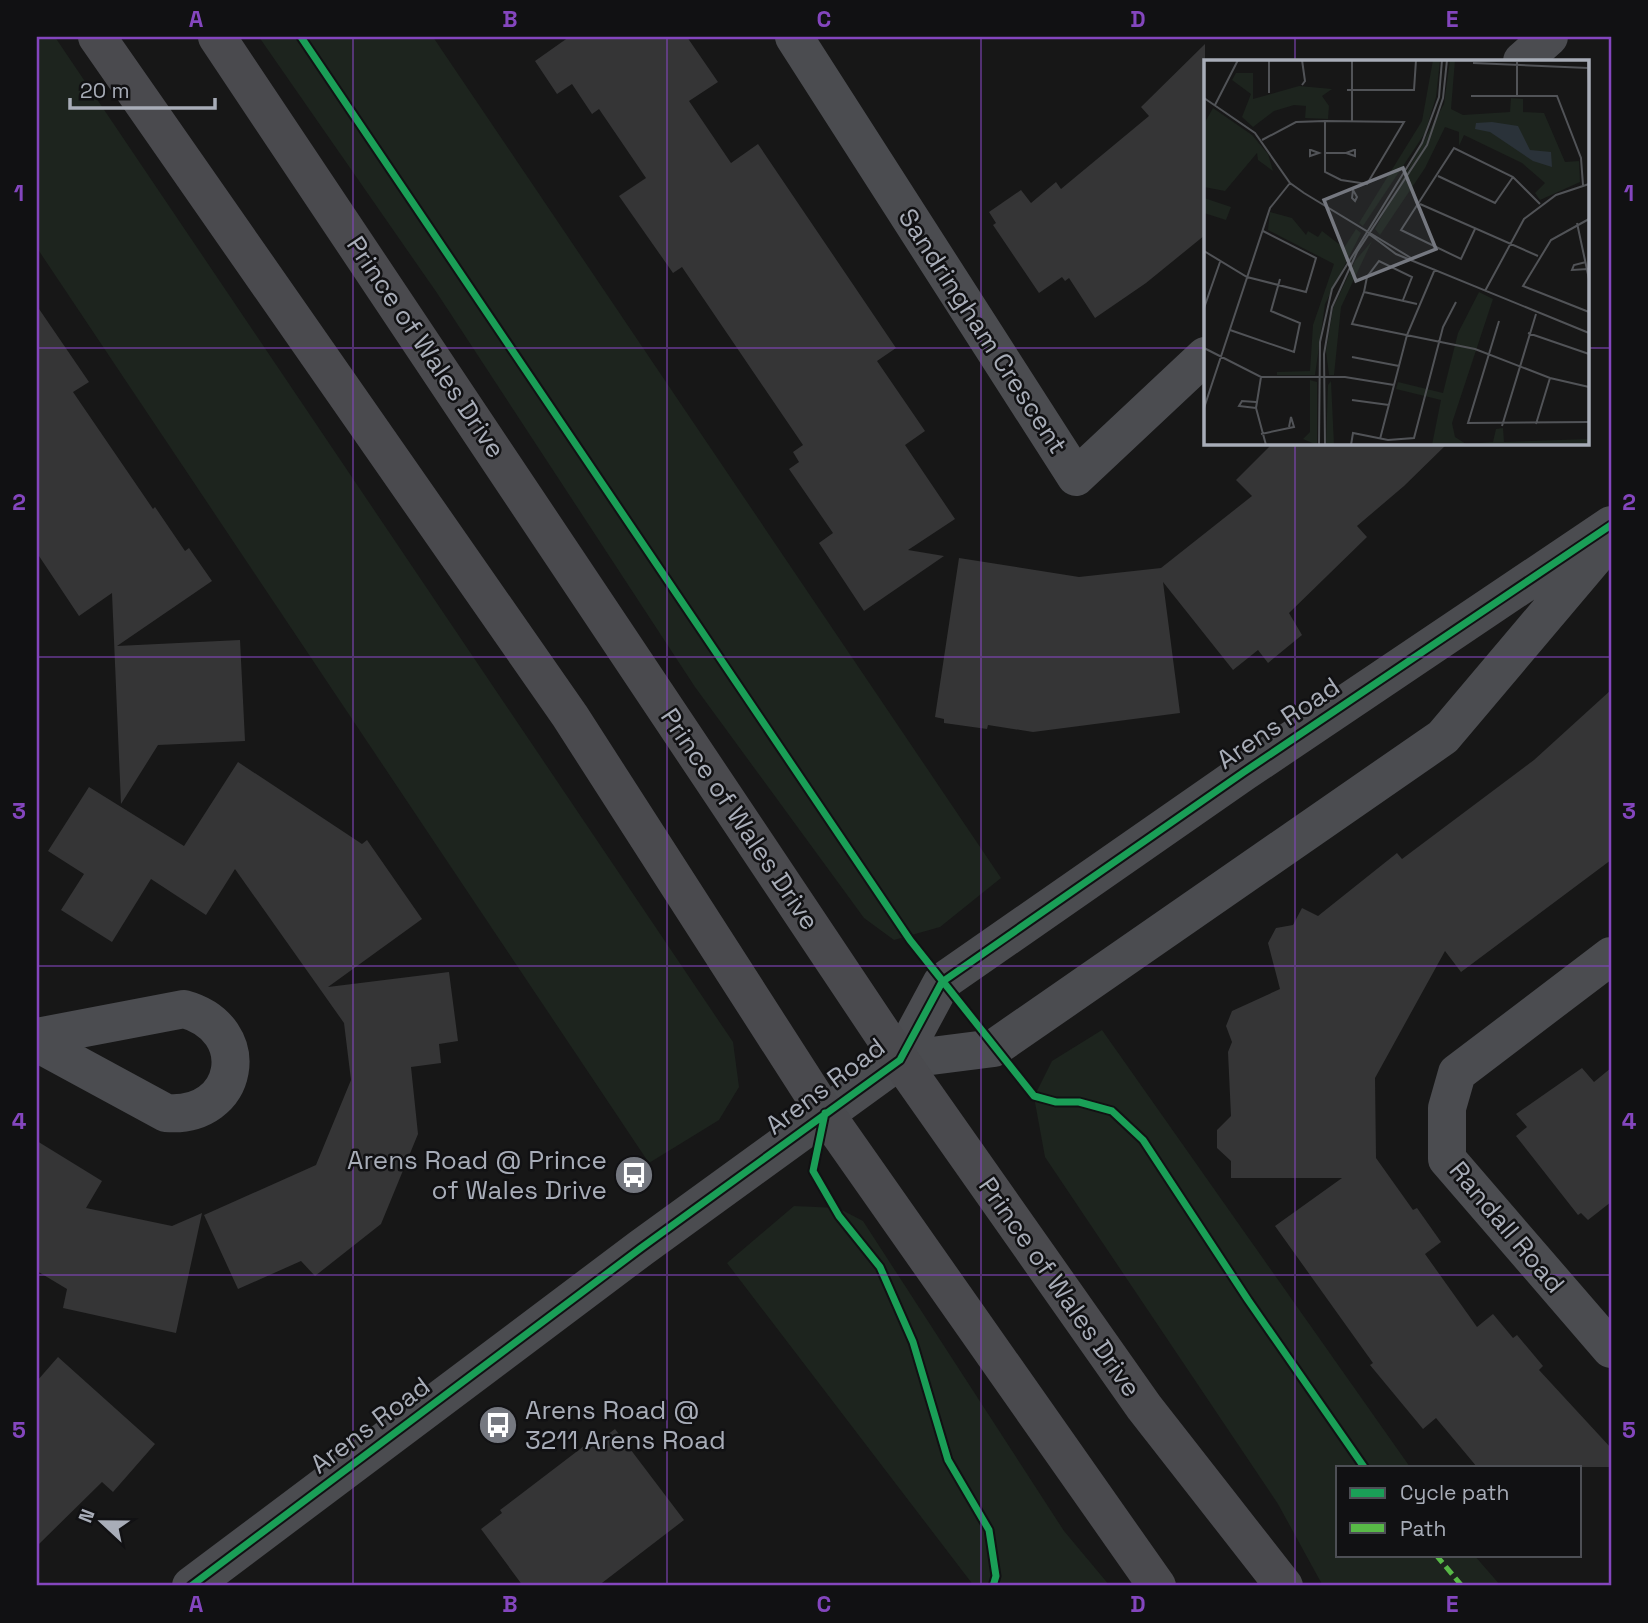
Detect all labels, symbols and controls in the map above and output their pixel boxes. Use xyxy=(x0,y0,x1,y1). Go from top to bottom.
text: A xyxy=(189,4,204,34)
text: B xyxy=(502,4,518,34)
text: C xyxy=(817,4,831,34)
text: D xyxy=(1130,4,1146,34)
text: E xyxy=(1446,4,1458,34)
inset map xyxy=(1204,60,1588,444)
scale bar xyxy=(70,66,215,110)
text: 20 m xyxy=(80,77,130,104)
text: 1 xyxy=(14,178,24,208)
text: 1 xyxy=(1624,178,1634,208)
street label: Sandringham Crescent xyxy=(891,202,1075,460)
street label: Prince of Wales Drive xyxy=(339,229,513,465)
text: 2 xyxy=(12,487,26,517)
text: 2 xyxy=(1622,487,1636,517)
street label: Arens Road xyxy=(1210,669,1346,777)
street label: Prince of Wales Drive xyxy=(653,701,827,937)
text: 3 xyxy=(12,796,26,826)
text: 3 xyxy=(1622,796,1636,826)
street label: Arens Road xyxy=(758,1030,892,1142)
text: 4 xyxy=(12,1106,27,1136)
text: 4 xyxy=(1622,1106,1637,1136)
place label: Arens Road @ Prince of Wales Drive xyxy=(347,1143,607,1207)
bus stop icon: Arens Road @ Prince of Wales Drive xyxy=(613,1154,655,1196)
street label: Randall Road xyxy=(1442,1154,1572,1300)
street label: Prince of Wales Drive xyxy=(971,1170,1149,1404)
street label: Arens Road xyxy=(303,1369,437,1481)
place label: Arens Road @ 3211 Arens Road xyxy=(525,1393,726,1457)
bus stop icon: Arens Road @ 3211 Arens Road xyxy=(477,1404,519,1446)
text: 5 xyxy=(12,1415,26,1445)
text: 5 xyxy=(1622,1415,1636,1445)
legend xyxy=(1336,1466,1582,1556)
text: Cycle path xyxy=(1400,1479,1509,1506)
north arrow xyxy=(66,1486,136,1556)
text: N xyxy=(73,1505,101,1526)
text: Path xyxy=(1400,1515,1446,1542)
text: A xyxy=(189,1589,204,1619)
text: B xyxy=(502,1589,518,1619)
text: C xyxy=(817,1589,831,1619)
text: D xyxy=(1130,1589,1146,1619)
text: E xyxy=(1446,1589,1458,1619)

